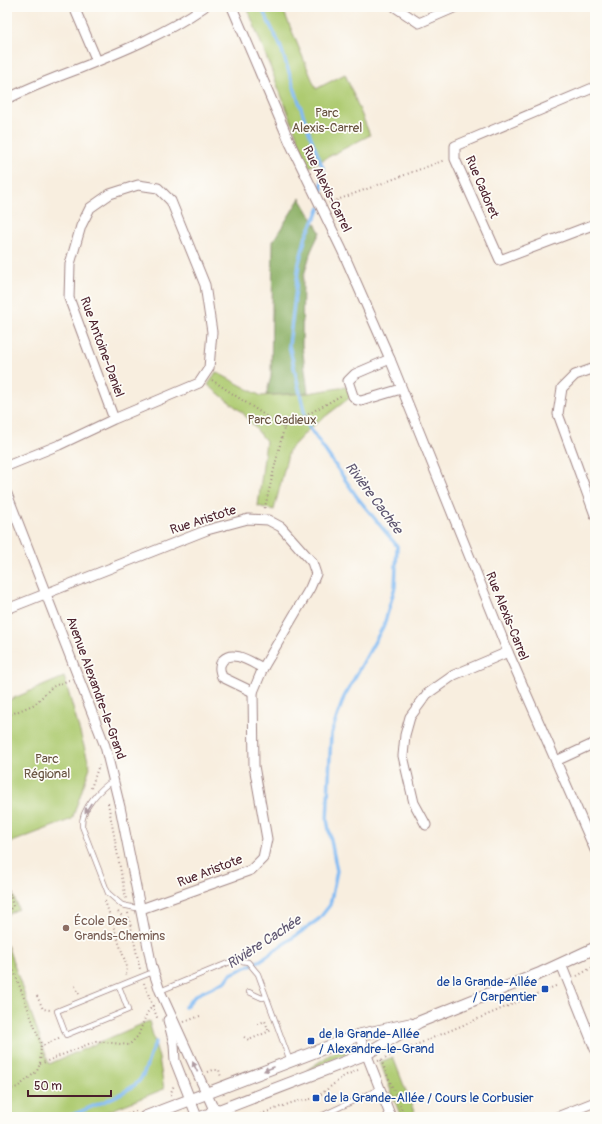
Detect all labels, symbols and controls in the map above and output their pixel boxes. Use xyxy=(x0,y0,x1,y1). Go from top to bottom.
park label: Parc Alexis-Carrel xyxy=(292,105,362,136)
street label: Rue Alexis-Carrel xyxy=(299,143,355,235)
street label: Rue Cadoret xyxy=(462,153,503,221)
street label: Rue Antoine-Daniel xyxy=(76,295,128,399)
park label: Parc Cadieux xyxy=(248,412,316,428)
water label: Rivière Cachée xyxy=(342,459,408,539)
street label: Rue Aristote xyxy=(168,502,239,538)
street label: Rue Alexis-Carrel xyxy=(482,569,532,663)
street label: Avenue Alexandre-le-Grand xyxy=(63,614,129,762)
park label: Parc Régional xyxy=(24,751,70,782)
one-way arrow xyxy=(84,803,92,813)
street label: Rue Aristote xyxy=(175,851,245,891)
water label: Rivière Cachée xyxy=(224,911,306,972)
place label: École Des Grands-Chemins xyxy=(74,913,165,944)
marker: École Des Grands-Chemins xyxy=(61,923,71,933)
place label: de la Grande-Allée / Carpentier xyxy=(437,974,538,1005)
marker: de la Grande-Allée / Carpentier xyxy=(540,984,550,994)
place label: de la Grande-Allée / Alexandre-le-Grand xyxy=(319,1026,434,1057)
marker: de la Grande-Allée / Alexandre-le-Grand xyxy=(306,1036,316,1046)
one-way arrow xyxy=(192,1061,198,1073)
one-way arrow xyxy=(263,1067,275,1073)
scale bar xyxy=(28,1072,111,1098)
text: 50 m xyxy=(34,1079,62,1094)
place label: de la Grande-Allée / Cours le Corbusier xyxy=(324,1090,534,1106)
marker: de la Grande-Allée / Cours le Corbusier xyxy=(311,1093,321,1103)

